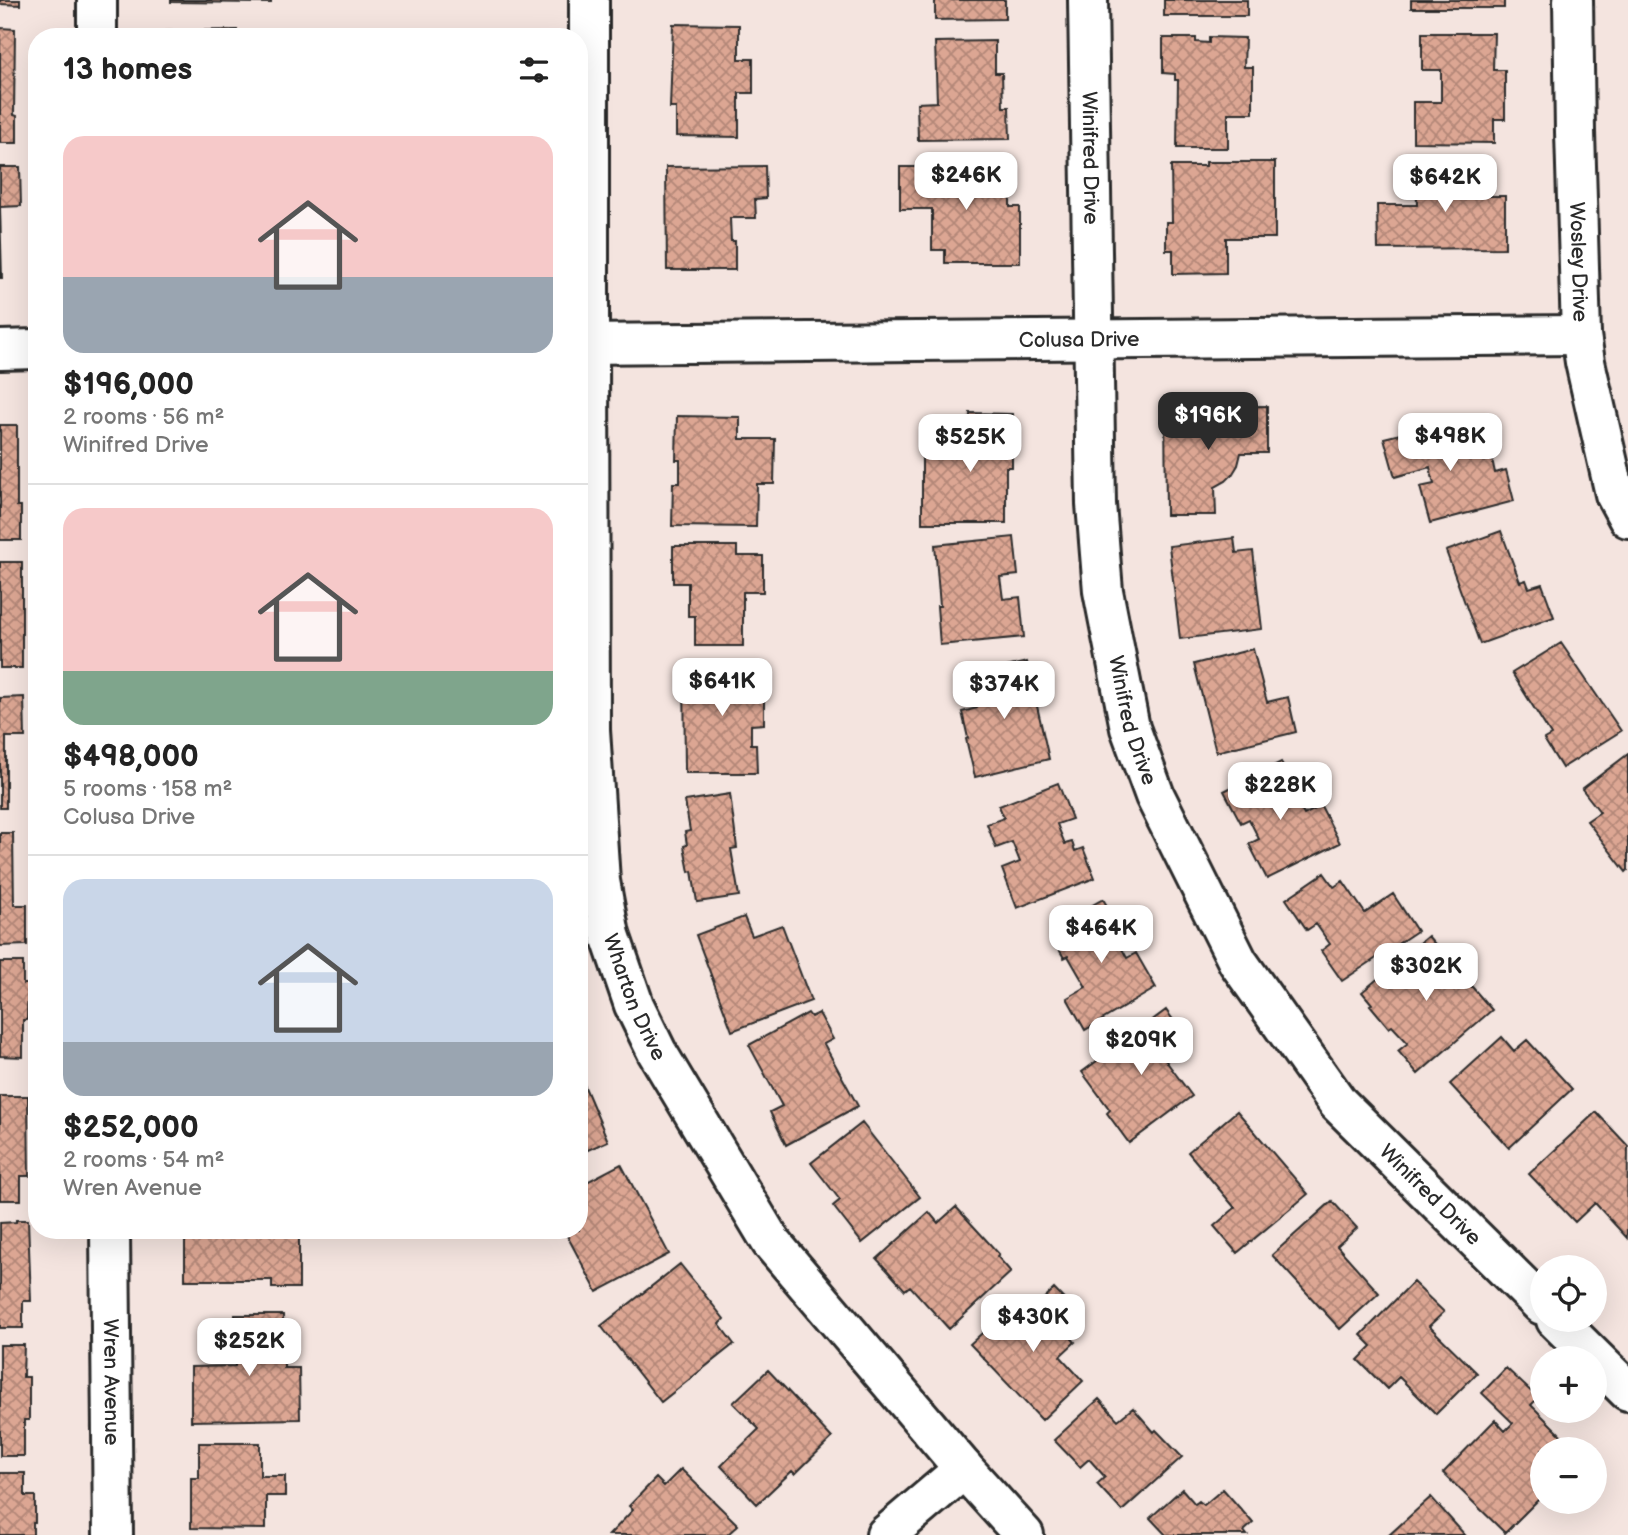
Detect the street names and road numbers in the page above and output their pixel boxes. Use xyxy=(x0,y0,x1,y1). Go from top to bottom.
street label: Winifred Drive xyxy=(1077,91,1104,225)
street label: Wosley Drive xyxy=(1565,201,1593,322)
street label: Colusa Drive xyxy=(1019,326,1139,353)
street label: Winifred Drive xyxy=(1104,653,1162,788)
street label: Wharton Drive xyxy=(598,931,672,1065)
street label: Winifred Drive xyxy=(1374,1139,1487,1250)
street label: Wren Avenue xyxy=(98,1318,125,1446)

